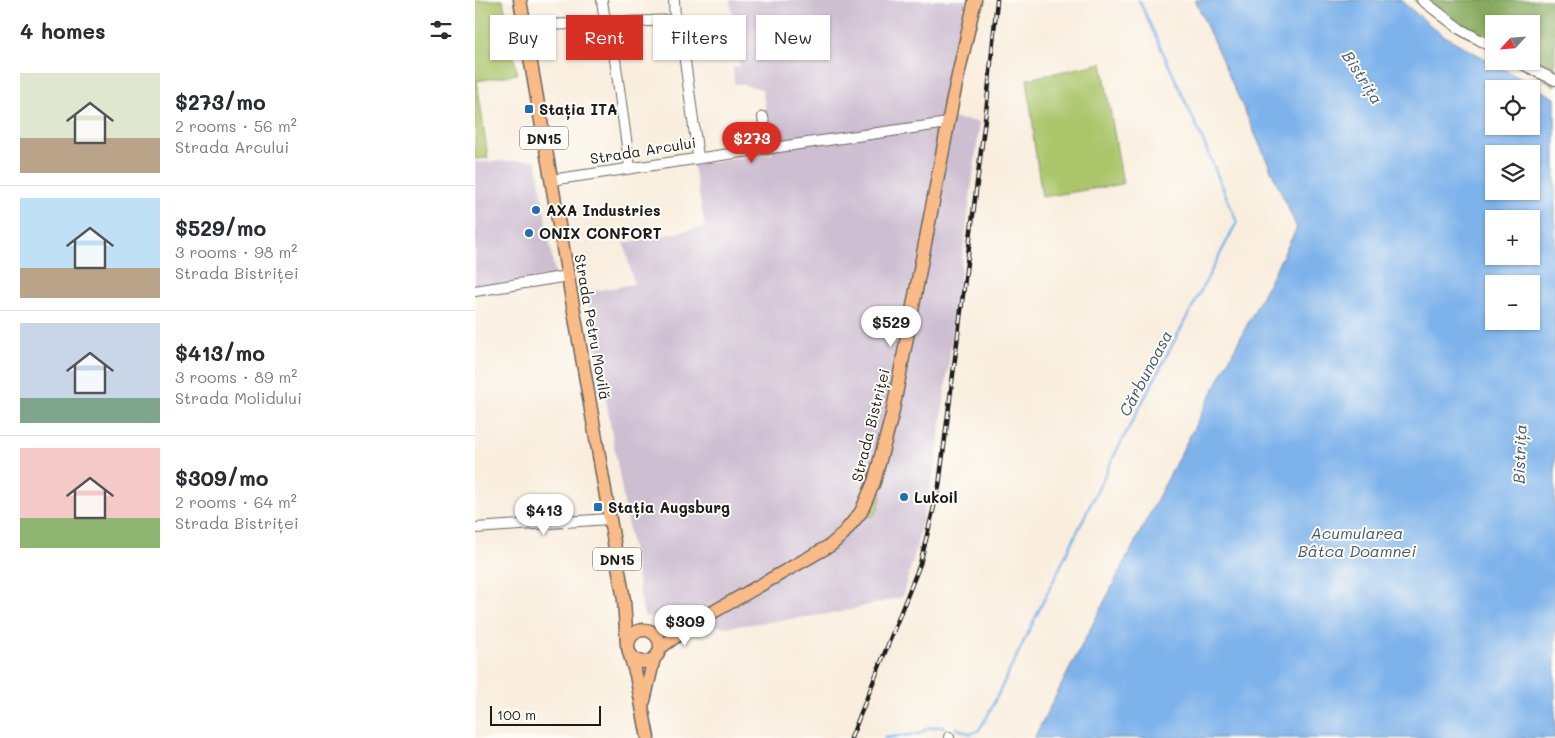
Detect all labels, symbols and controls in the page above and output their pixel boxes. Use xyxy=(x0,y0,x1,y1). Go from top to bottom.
chip: Buy xyxy=(490,15,556,60)
chip: Rent xyxy=(566,15,643,60)
chip: Filters xyxy=(653,15,746,60)
chip: New xyxy=(756,15,830,60)
north arrow xyxy=(1485,15,1540,70)
map controls xyxy=(1485,15,1540,330)
icon: filters xyxy=(427,16,455,44)
text: 4 homes xyxy=(20,17,106,44)
water label: Bistrița xyxy=(1337,46,1388,108)
button: locate xyxy=(1485,80,1540,135)
text: $273/mo xyxy=(175,88,266,115)
icon: home xyxy=(60,93,120,153)
place label: Stația ITA xyxy=(539,99,618,120)
marker: Stația ITA xyxy=(523,103,535,115)
text: 2 rooms · 56 m² xyxy=(175,115,297,136)
pin: $273 xyxy=(722,121,782,164)
road number: DN15 xyxy=(520,126,568,150)
text: $273 xyxy=(733,127,771,148)
street label: Strada Arcului xyxy=(589,132,697,168)
text: Strada Arcului xyxy=(175,136,289,157)
button: layers xyxy=(1485,145,1540,200)
place label: AXA Industries xyxy=(546,200,661,220)
marker: AXA Industries xyxy=(530,204,542,216)
button: + xyxy=(1485,210,1540,265)
text: $529/mo xyxy=(175,214,266,241)
icon: home xyxy=(60,218,120,278)
place label: ONIX CONFORT xyxy=(539,223,662,243)
marker: ONIX CONFORT xyxy=(523,227,535,239)
text: 3 rooms · 98 m² xyxy=(175,241,297,262)
street label: Strada Petru Movilă xyxy=(570,253,616,401)
text: Strada Bistriței xyxy=(175,262,299,283)
button: − xyxy=(1485,275,1540,330)
pin: $529 xyxy=(861,306,921,348)
text: $529 xyxy=(872,311,910,332)
water label: Cărbunoasa xyxy=(1114,326,1176,420)
text: $413/mo xyxy=(175,339,265,366)
icon: home xyxy=(60,343,120,403)
text: 3 rooms · 89 m² xyxy=(175,366,297,387)
street label: Strada Bistriței xyxy=(846,366,895,484)
text: Strada Molidului xyxy=(175,387,302,408)
water label: Bistrița xyxy=(1507,424,1532,484)
text: $309/mo xyxy=(175,464,268,491)
icon: home xyxy=(60,468,120,528)
place label: Lukoil xyxy=(914,487,958,507)
text: 2 rooms · 64 m² xyxy=(175,491,297,512)
marker: Lukoil xyxy=(898,491,910,503)
pin: $413 xyxy=(514,494,574,536)
place label: Stația Augsburg xyxy=(608,497,730,518)
text: $413 xyxy=(526,499,562,520)
marker: Stația Augsburg xyxy=(592,501,604,513)
text: Strada Bistriței xyxy=(175,512,299,533)
water label: Acumularea Bâtca Doamnei xyxy=(1298,522,1416,561)
road number: DN15 xyxy=(593,548,641,570)
pin: $309 xyxy=(655,604,715,647)
text: $309 xyxy=(665,610,705,631)
scale bar xyxy=(490,703,601,726)
text: 100 m xyxy=(497,705,536,724)

